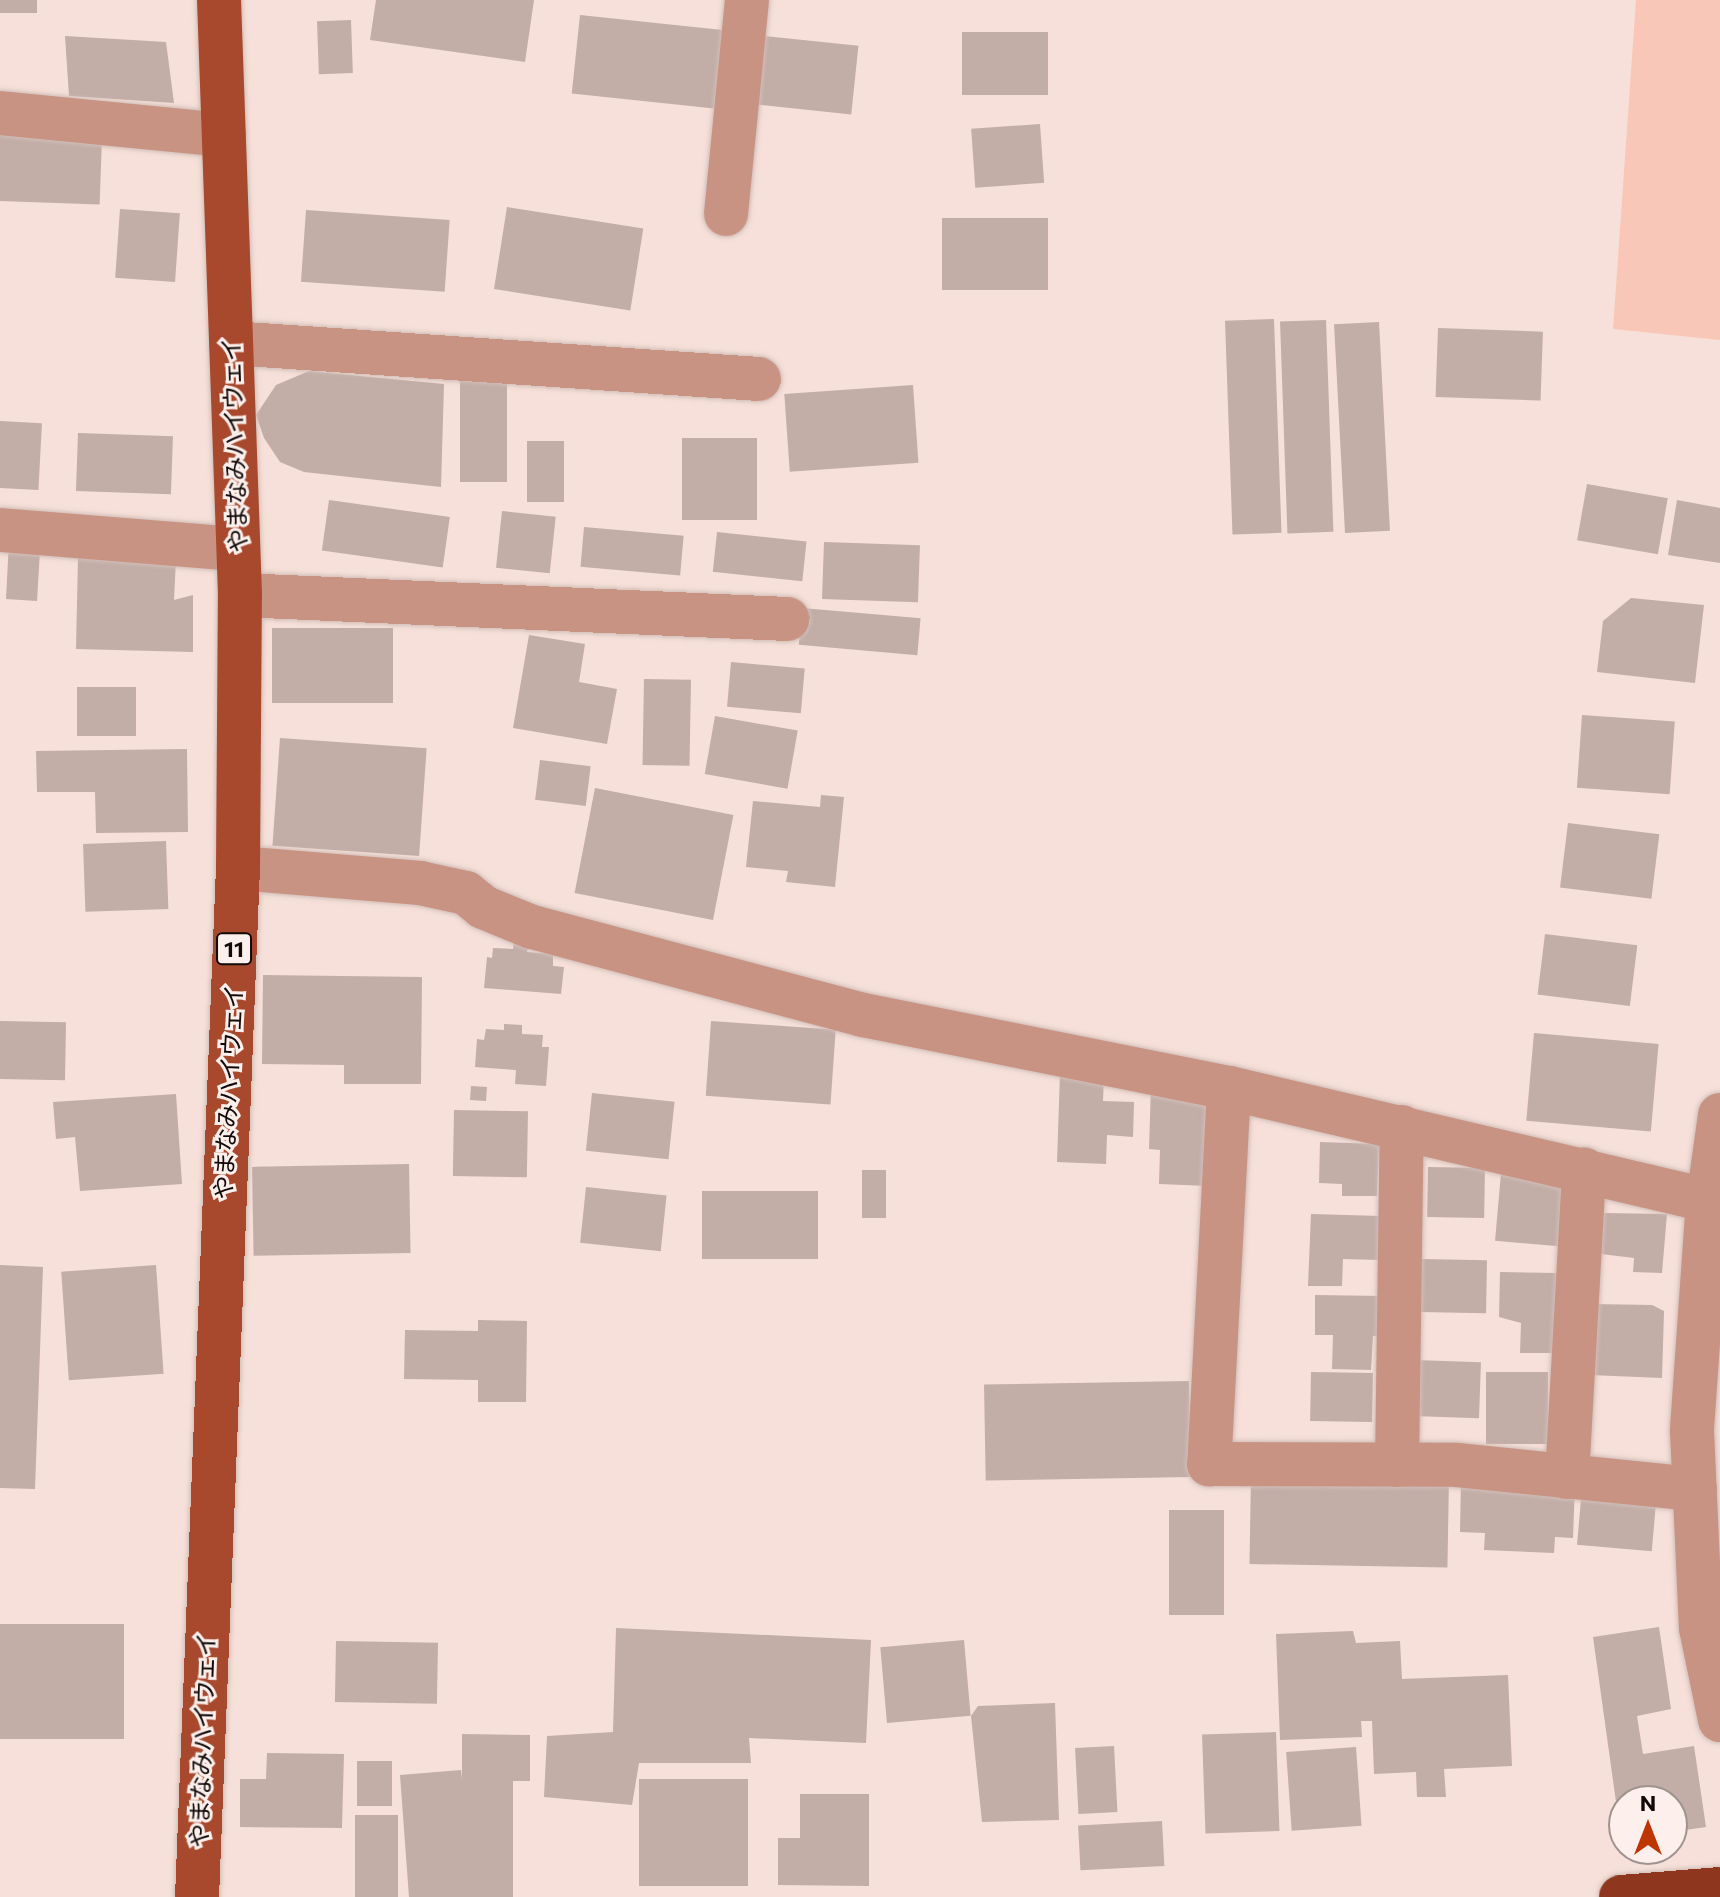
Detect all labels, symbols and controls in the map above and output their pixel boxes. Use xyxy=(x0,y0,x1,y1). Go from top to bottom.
street label: やまなみハイウェイ xyxy=(216,337,252,553)
road number: 11 xyxy=(216,931,252,967)
street label: やまなみハイウェイ xyxy=(208,983,248,1201)
street label: やまなみハイウェイ xyxy=(184,1632,220,1848)
north arrow xyxy=(1608,1785,1688,1865)
text: N xyxy=(1640,1789,1656,1816)

